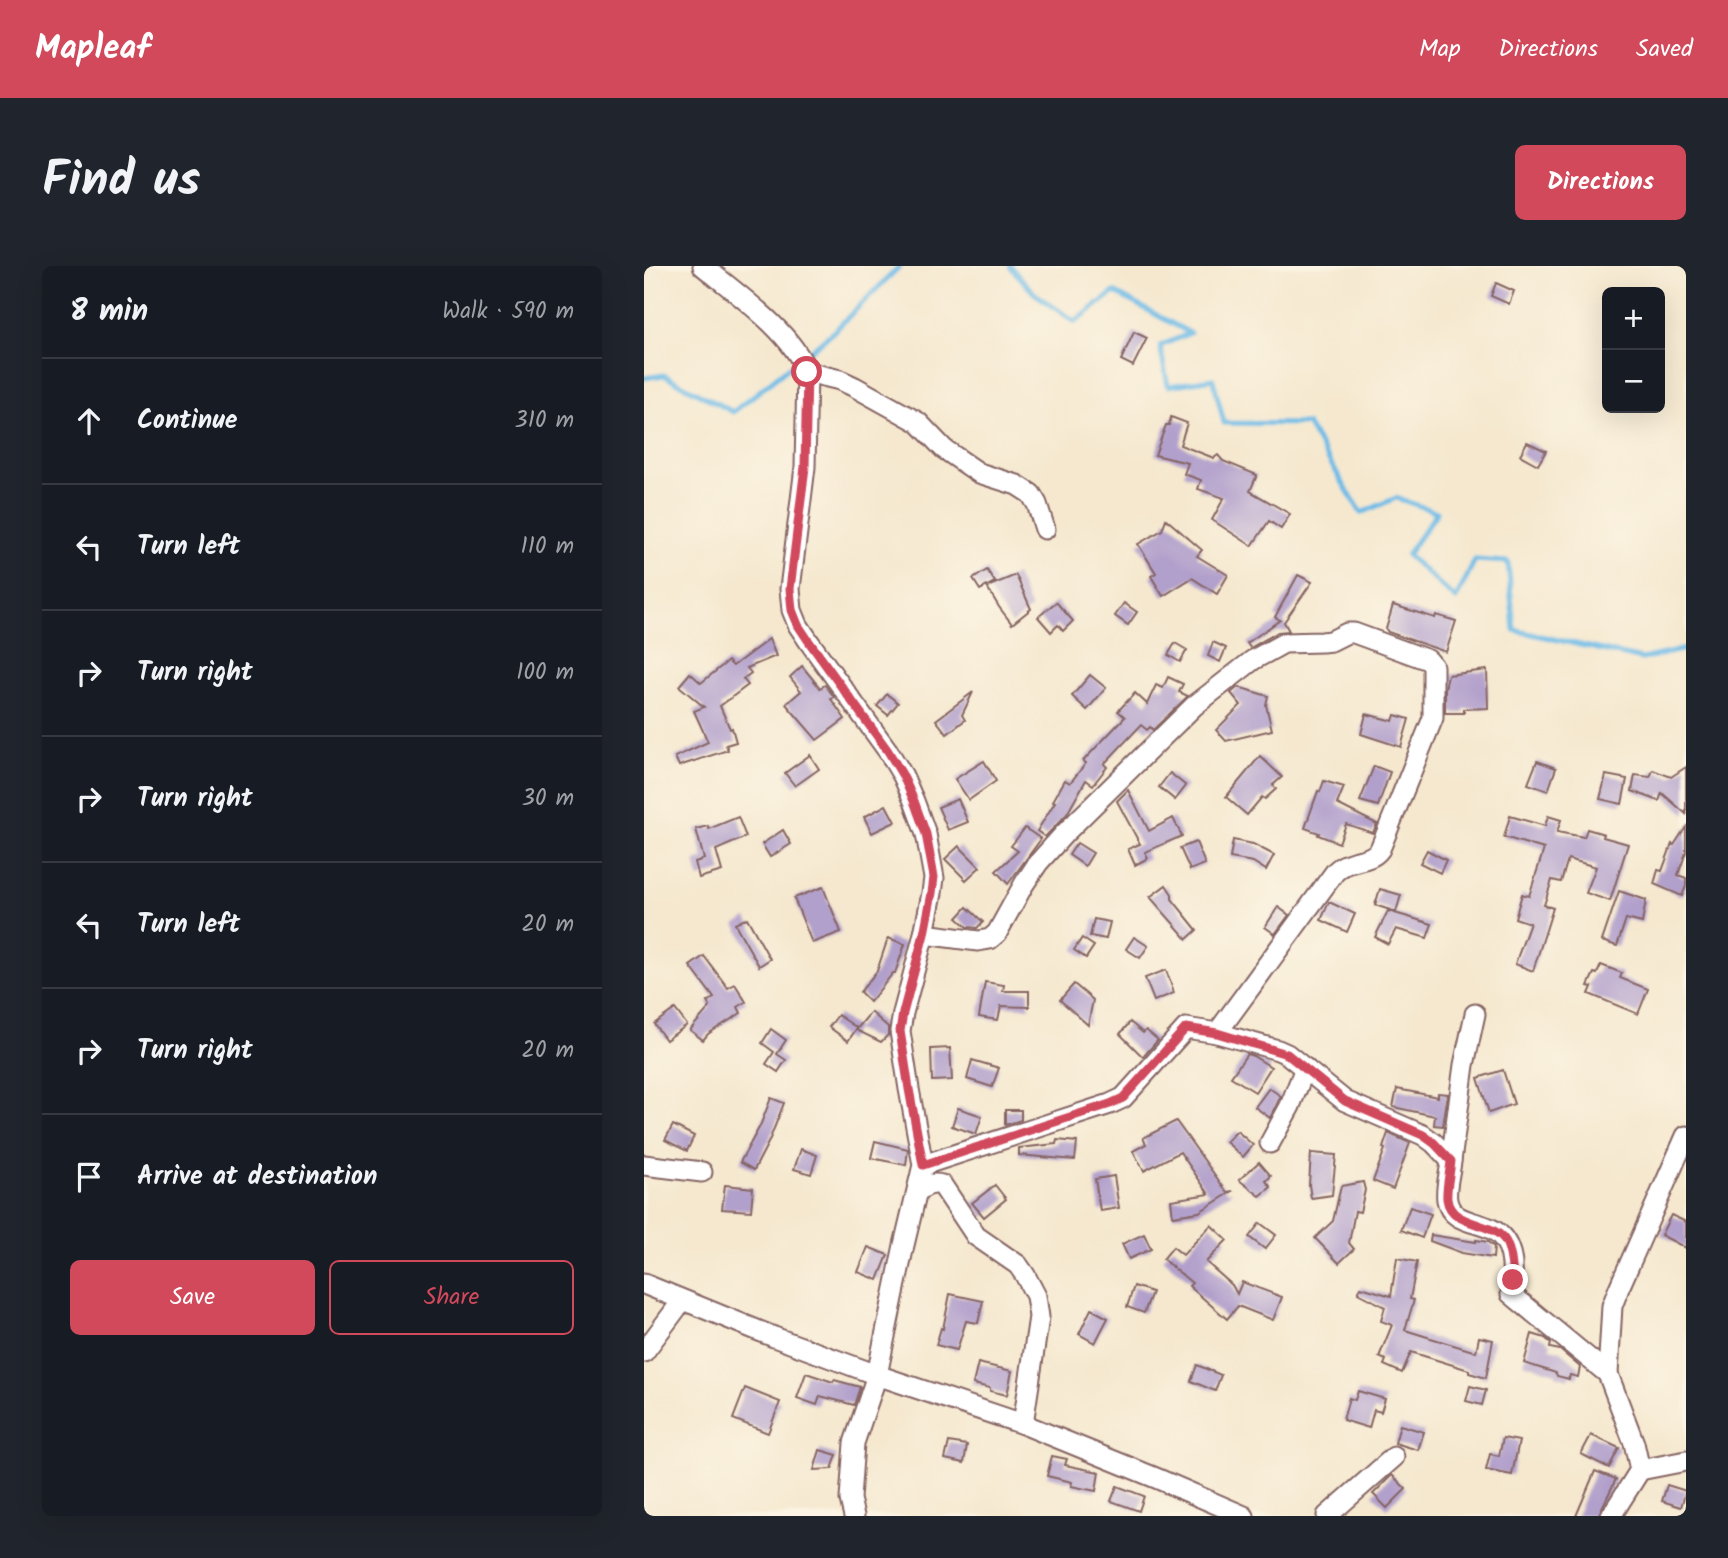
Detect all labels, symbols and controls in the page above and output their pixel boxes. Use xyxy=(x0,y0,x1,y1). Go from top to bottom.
text: Mapleaf xyxy=(35,23,151,76)
text: Map xyxy=(1419,30,1461,69)
text: Directions xyxy=(1499,30,1598,69)
text: Saved xyxy=(1636,30,1693,69)
text: Find us xyxy=(42,143,200,221)
button: Directions xyxy=(1515,145,1686,220)
map controls xyxy=(1602,287,1665,413)
button: + xyxy=(1602,287,1665,350)
text: 8 min xyxy=(70,288,148,336)
text: Walk · 590 m xyxy=(442,294,574,330)
button: − xyxy=(1602,350,1665,413)
route start xyxy=(791,356,822,387)
text: Continue xyxy=(137,400,238,442)
icon: ahead xyxy=(70,402,108,440)
text: 310 m xyxy=(515,403,574,439)
text: Turn left xyxy=(137,526,240,568)
icon: left xyxy=(70,528,108,566)
text: 110 m xyxy=(521,529,574,565)
text: Turn right xyxy=(137,652,253,694)
icon: right xyxy=(70,654,108,692)
text: 100 m xyxy=(516,655,574,691)
text: Turn right xyxy=(137,778,253,820)
icon: right xyxy=(70,780,108,818)
text: 30 m xyxy=(522,781,574,817)
text: Turn left xyxy=(137,904,240,946)
icon: left xyxy=(70,906,108,944)
text: 20 m xyxy=(522,907,574,943)
text: Turn right xyxy=(137,1030,253,1072)
icon: right xyxy=(70,1032,108,1070)
text: 20 m xyxy=(522,1033,574,1069)
text: Arrive at destination xyxy=(137,1156,377,1198)
icon: arrive xyxy=(70,1158,108,1196)
button: Save xyxy=(70,1260,315,1335)
button: Share xyxy=(329,1260,574,1335)
route end xyxy=(1497,1264,1528,1295)

